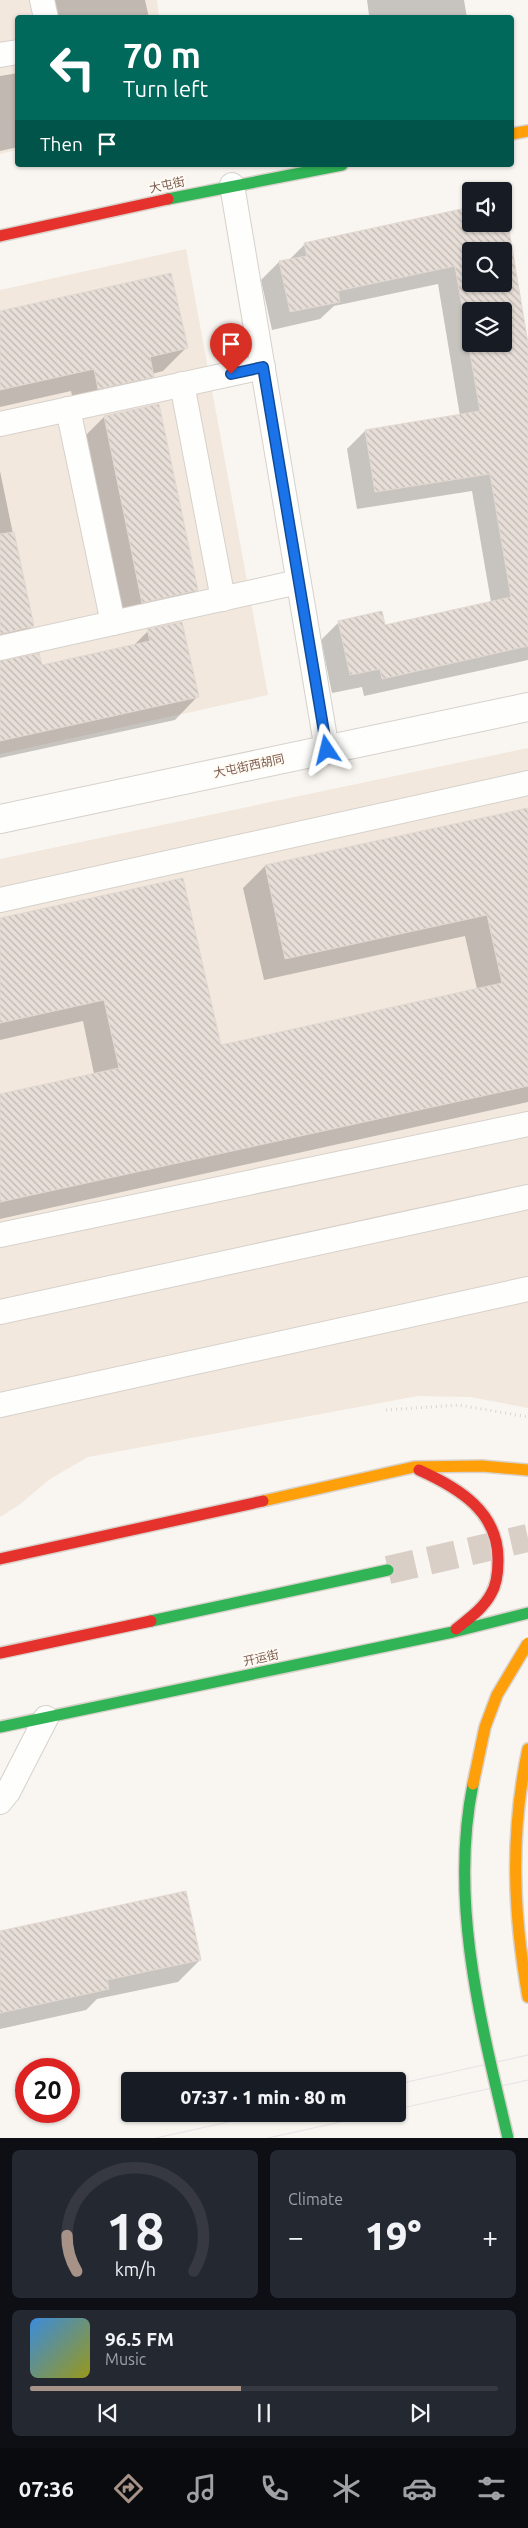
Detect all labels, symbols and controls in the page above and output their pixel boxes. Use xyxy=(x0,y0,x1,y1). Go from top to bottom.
icon: left xyxy=(40,35,105,100)
text: 70 m xyxy=(123,35,201,75)
text: Turn left xyxy=(123,76,208,101)
icon: arrive xyxy=(93,130,121,158)
text: Then xyxy=(40,133,83,155)
street label: 大屯街 xyxy=(148,174,186,195)
map controls xyxy=(462,182,512,352)
button: sound xyxy=(462,182,512,232)
button: search xyxy=(462,242,512,292)
button: layers xyxy=(462,302,512,352)
pin xyxy=(210,323,252,374)
icon: arrive xyxy=(217,330,245,358)
position arrow xyxy=(300,723,352,775)
street label: 大屯街西胡同 xyxy=(212,752,285,779)
street label: 开运街 xyxy=(242,1647,280,1668)
speed limit sign: 20 xyxy=(15,2058,80,2123)
text: 07:37 · 1 min · 80 m xyxy=(181,2086,346,2108)
text: Climate xyxy=(288,2190,343,2208)
text: 18 xyxy=(106,2202,164,2260)
text: 19° xyxy=(365,2215,421,2257)
text: − xyxy=(288,2221,304,2252)
text: + xyxy=(482,2221,498,2252)
text: km/h xyxy=(114,2259,156,2279)
text: 96.5 FM xyxy=(105,2328,174,2350)
text: Music xyxy=(105,2350,146,2368)
icon: previous xyxy=(94,2399,122,2427)
icon: pause xyxy=(250,2399,278,2427)
icon: next xyxy=(406,2399,434,2427)
icon: directions xyxy=(111,2471,146,2506)
icon: music xyxy=(184,2471,219,2506)
icon: phone xyxy=(257,2471,292,2506)
icon: climate xyxy=(329,2471,364,2506)
icon: car xyxy=(402,2471,437,2506)
icon: filters xyxy=(474,2471,509,2506)
text: 07:36 xyxy=(19,2476,74,2501)

